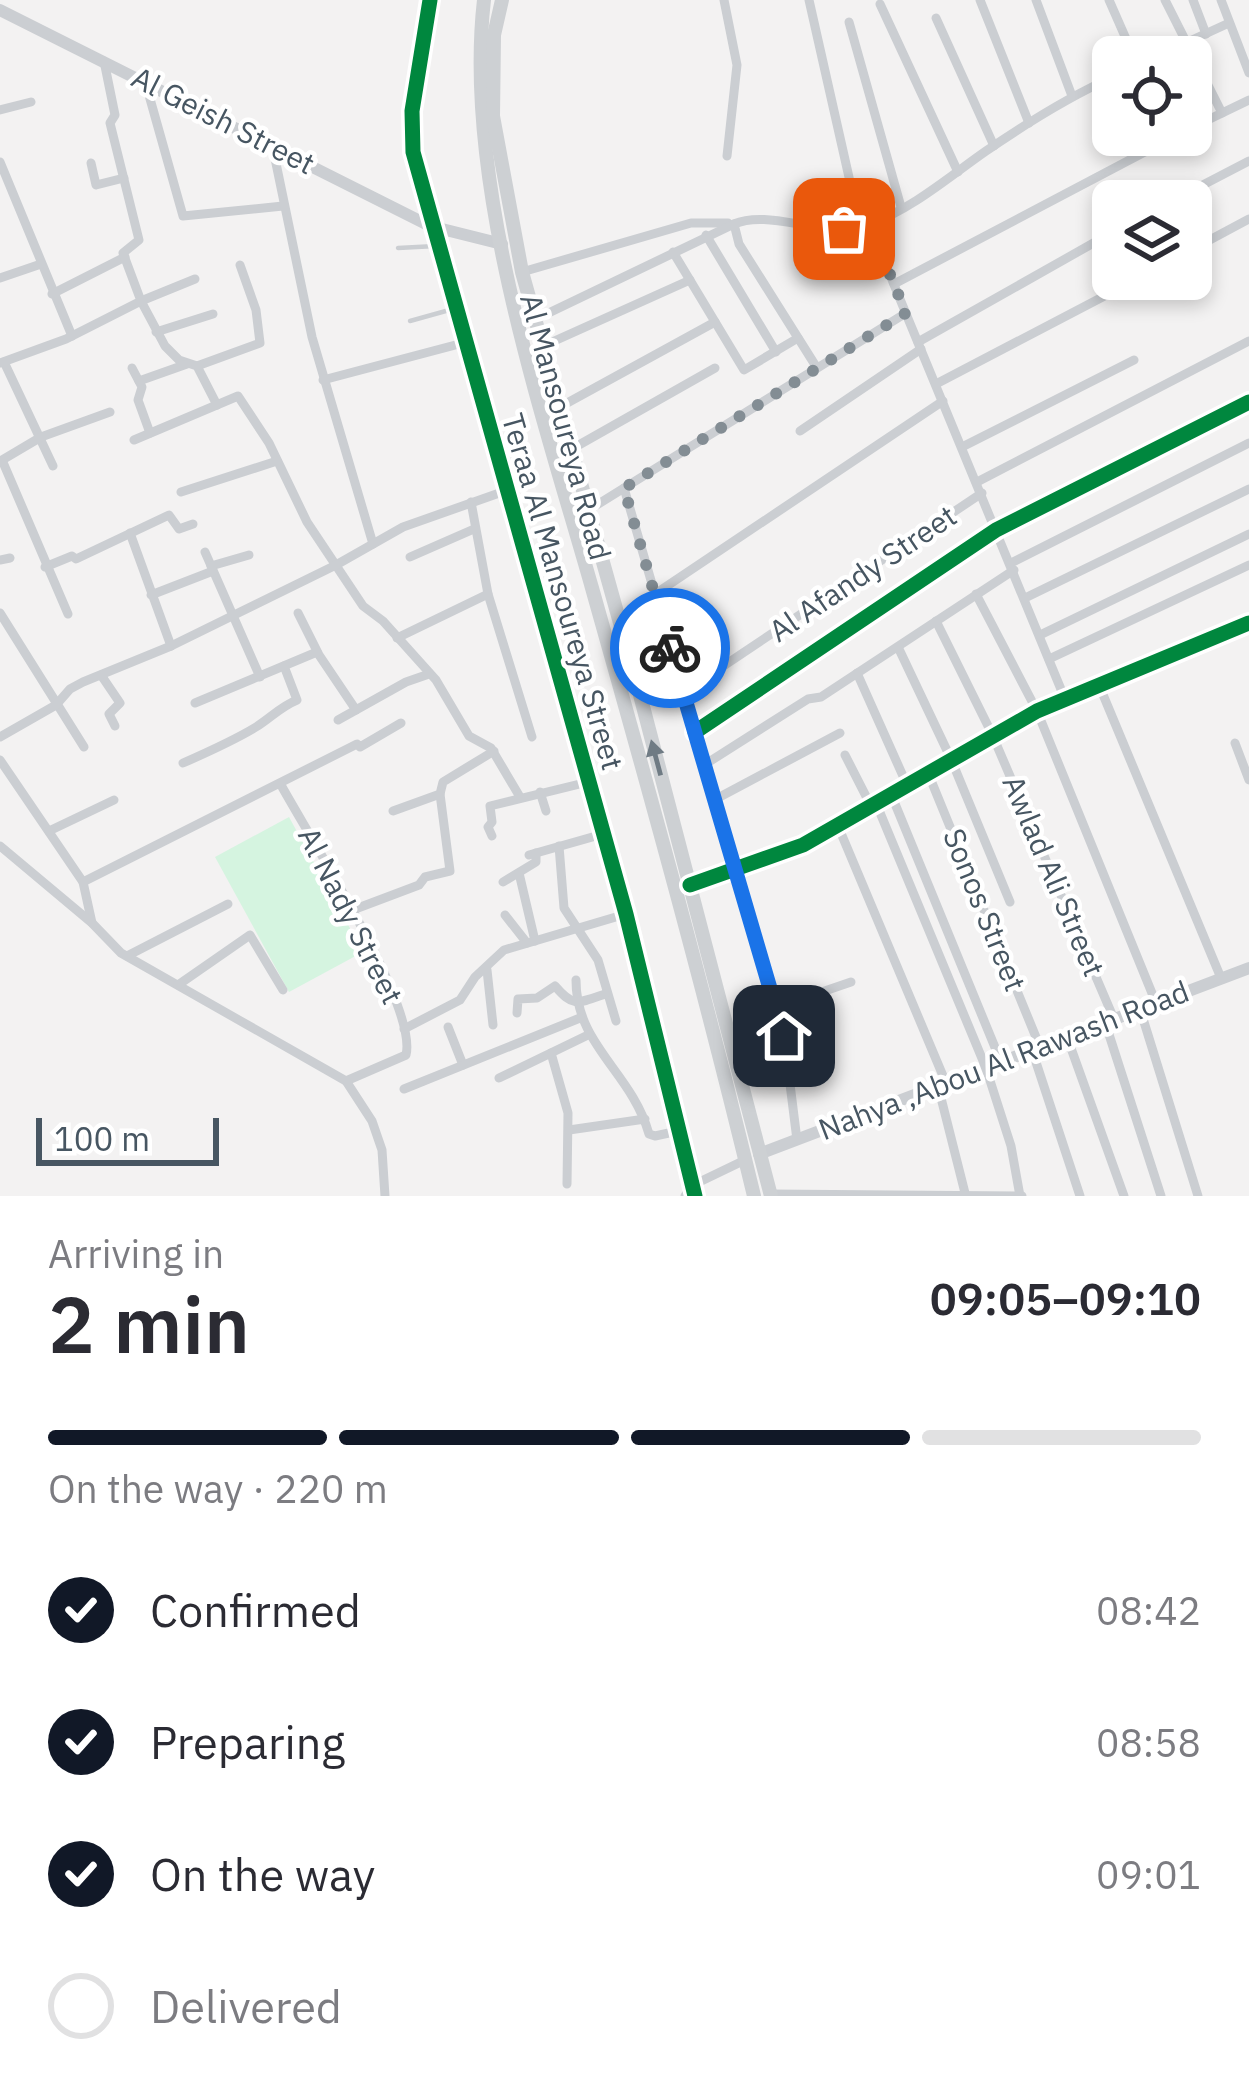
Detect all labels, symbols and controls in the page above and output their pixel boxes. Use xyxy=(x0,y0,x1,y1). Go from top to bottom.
map controls xyxy=(1092,36,1212,300)
button: locate xyxy=(1092,36,1212,156)
street label: Al Geish Street xyxy=(126,57,322,183)
pin xyxy=(793,178,895,280)
button: layers xyxy=(1092,180,1212,300)
icon: bag xyxy=(811,196,877,262)
street label: Al Mansoureya Road xyxy=(512,289,621,564)
street label: Teraa Al Mansoureya Street xyxy=(494,409,633,774)
street label: Al Afandy Street xyxy=(761,496,964,650)
courier xyxy=(610,588,730,708)
icon: bike xyxy=(637,615,703,681)
one-way arrow xyxy=(646,739,665,776)
street label: Awlad Ali Street xyxy=(994,769,1114,982)
street label: Al Nady Street xyxy=(290,820,413,1010)
street label: Sonos Street xyxy=(935,822,1036,997)
street label: Nahya ,Abou Al Rawash Road xyxy=(813,971,1194,1148)
pin xyxy=(733,985,835,1087)
icon: home xyxy=(751,1003,817,1069)
scale bar xyxy=(36,1112,219,1165)
text: 100 m xyxy=(54,1117,150,1160)
text: Arriving in xyxy=(48,1228,224,1279)
text: 09:05–09:10 xyxy=(930,1269,1201,1327)
text: 2 min xyxy=(48,1273,250,1374)
text: On the way · 220 m xyxy=(48,1463,388,1514)
icon: check xyxy=(48,1577,114,1643)
text: Confirmed xyxy=(150,1581,361,1639)
text: 08:42 xyxy=(1096,1585,1201,1636)
icon: check xyxy=(48,1709,114,1775)
text: Preparing xyxy=(150,1713,345,1771)
text: 08:58 xyxy=(1096,1717,1201,1768)
icon: check xyxy=(48,1841,114,1907)
text: On the way xyxy=(150,1845,375,1903)
text: 09:01 xyxy=(1096,1849,1201,1900)
text: Delivered xyxy=(150,1977,342,2035)

